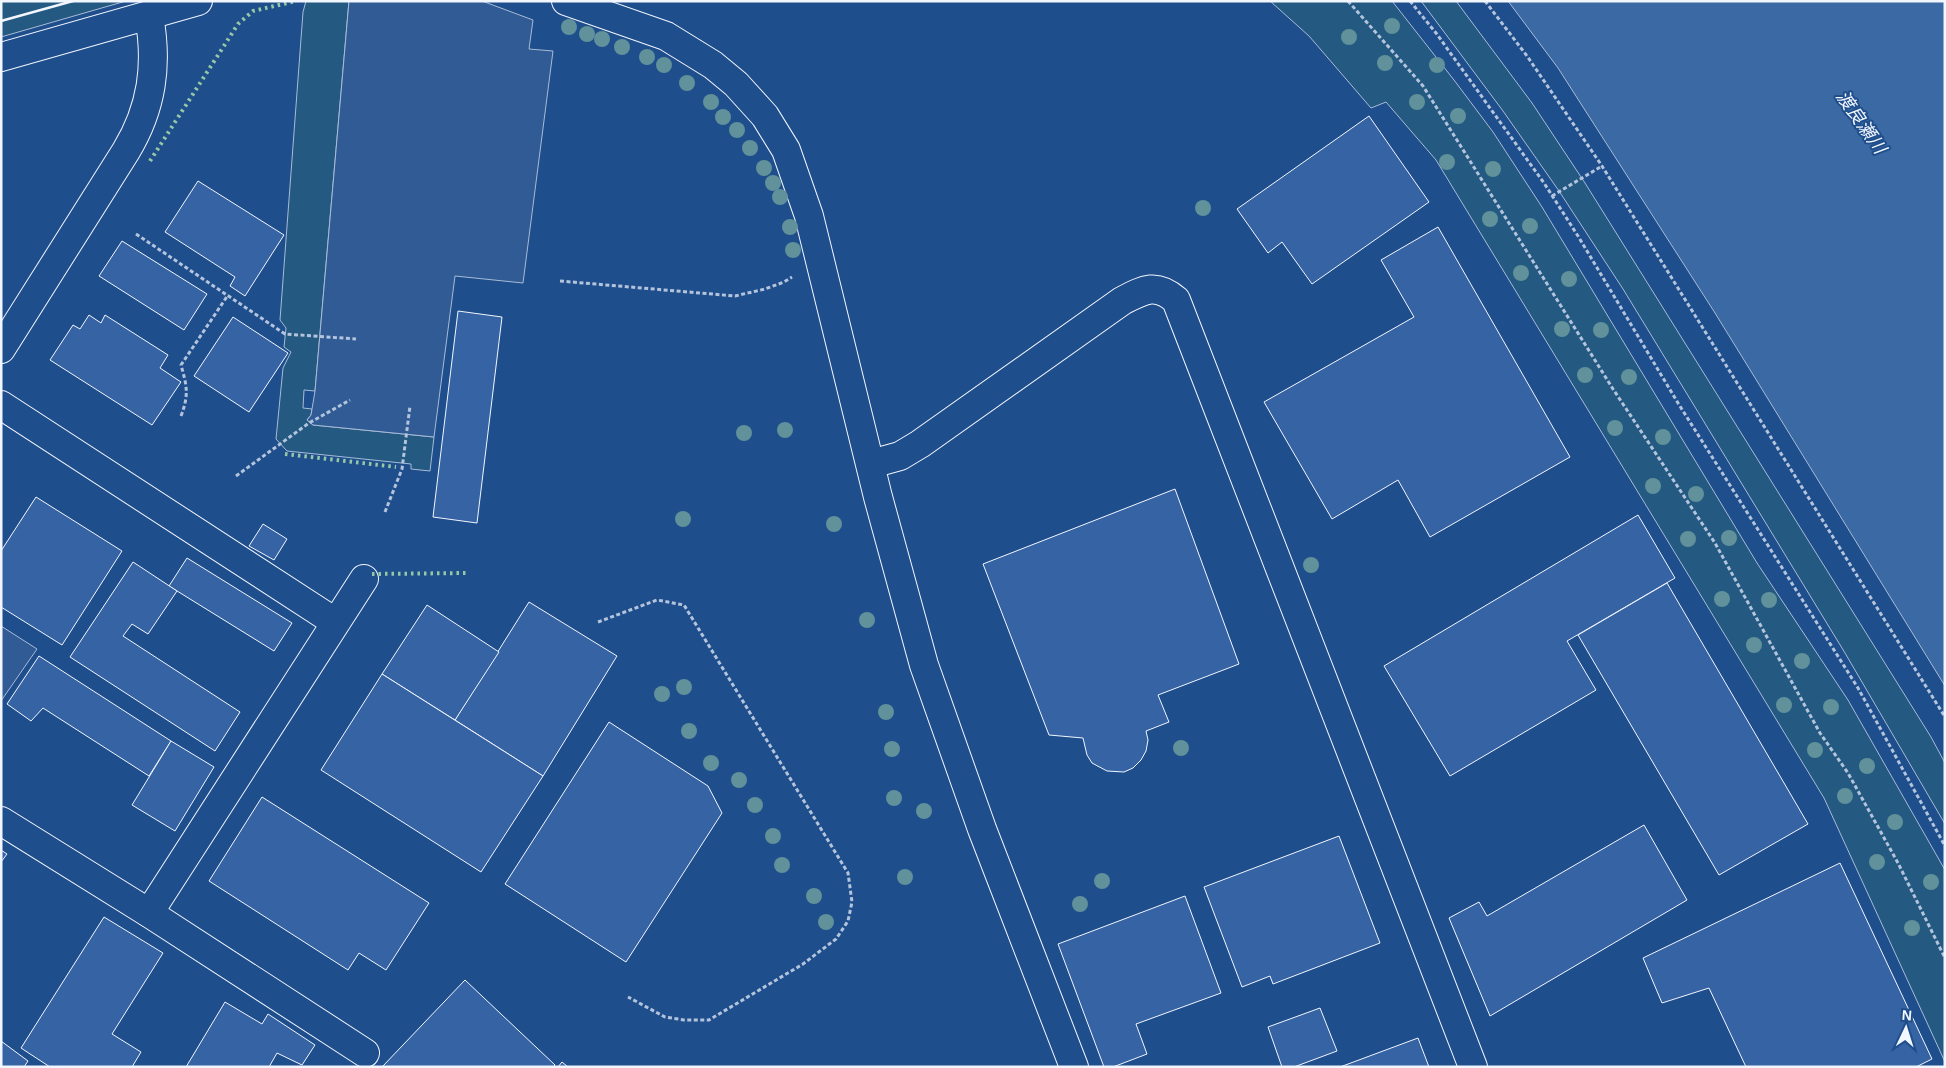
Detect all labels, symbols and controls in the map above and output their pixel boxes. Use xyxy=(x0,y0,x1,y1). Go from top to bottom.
water label: 渡良瀬川 xyxy=(1832,87,1891,159)
north arrow xyxy=(1881,1003,1931,1053)
text: N xyxy=(1901,1007,1913,1023)

